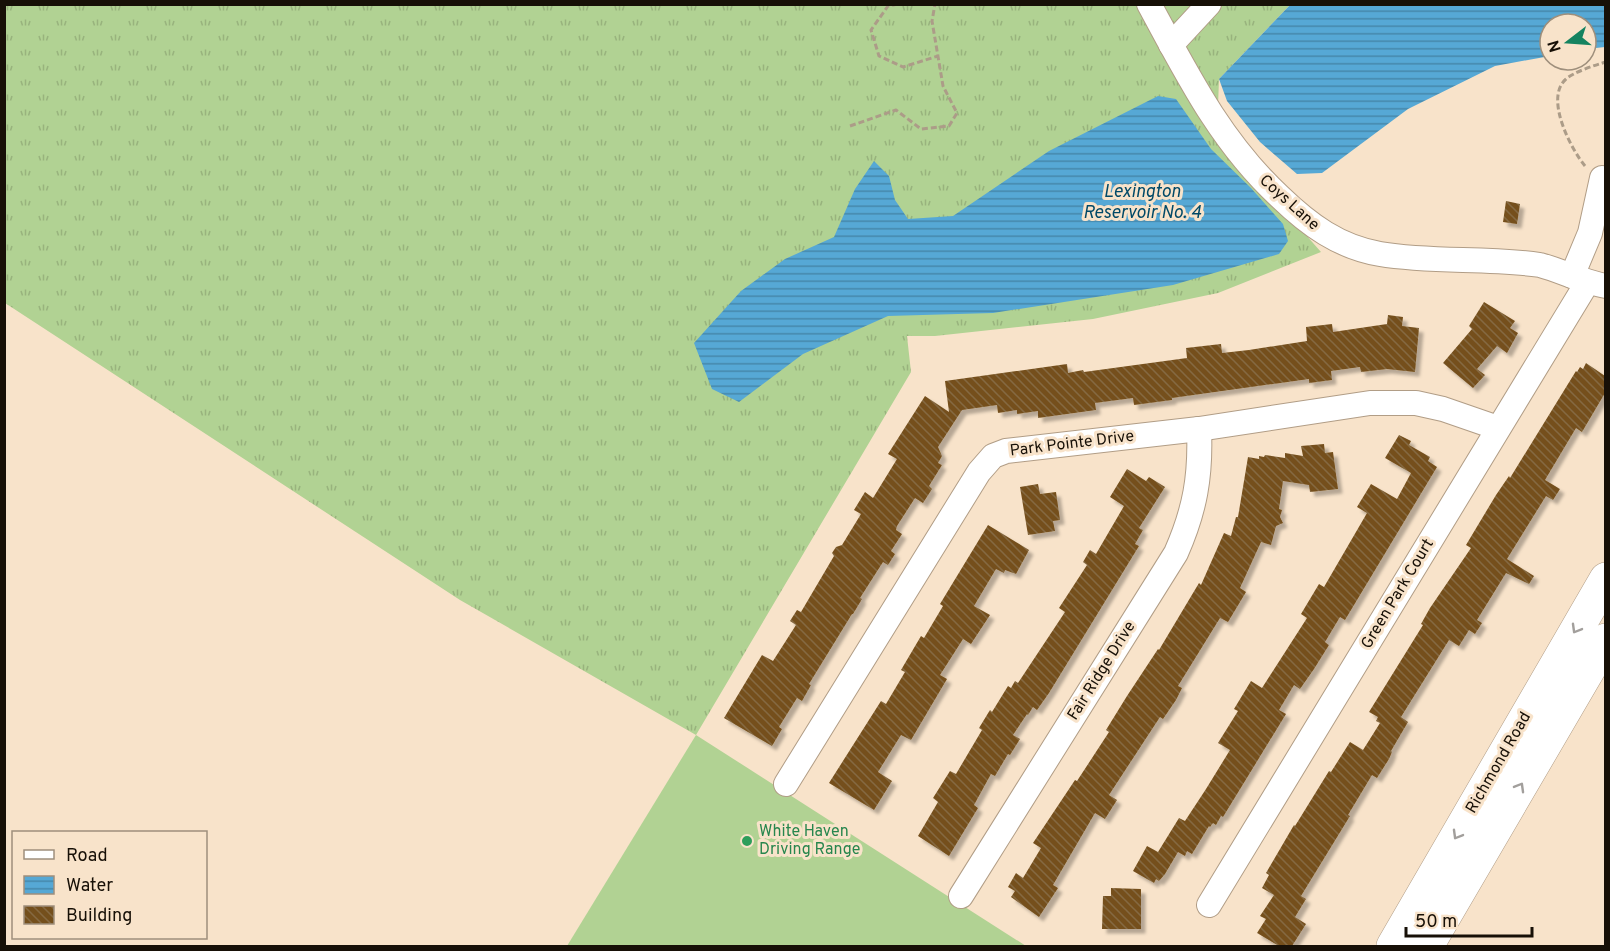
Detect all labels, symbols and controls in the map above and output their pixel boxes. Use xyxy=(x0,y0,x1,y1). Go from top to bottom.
north arrow xyxy=(1538,12,1598,72)
text: N xyxy=(1544,37,1567,54)
street label: Coys Lane xyxy=(1255,171,1323,235)
water label: Lexington Reservoir No. 4 xyxy=(1083,181,1202,225)
street label: Park Pointe Drive xyxy=(1009,426,1135,462)
street label: Green Park Court xyxy=(1357,535,1439,653)
street label: Fair Ridge Drive xyxy=(1064,618,1140,724)
one-way arrow xyxy=(1571,623,1583,633)
street label: Richmond Road xyxy=(1462,709,1536,817)
one-way arrow xyxy=(1513,783,1524,793)
place label: White Haven Driving Range xyxy=(759,822,860,860)
one-way arrow xyxy=(1453,829,1465,839)
legend xyxy=(12,831,207,939)
marker: White Haven Driving Range xyxy=(740,834,754,848)
text: Road xyxy=(66,845,108,868)
text: Water xyxy=(66,875,113,898)
scale bar xyxy=(1406,900,1532,938)
text: Building xyxy=(66,905,132,928)
text: 50 m xyxy=(1415,911,1457,934)

